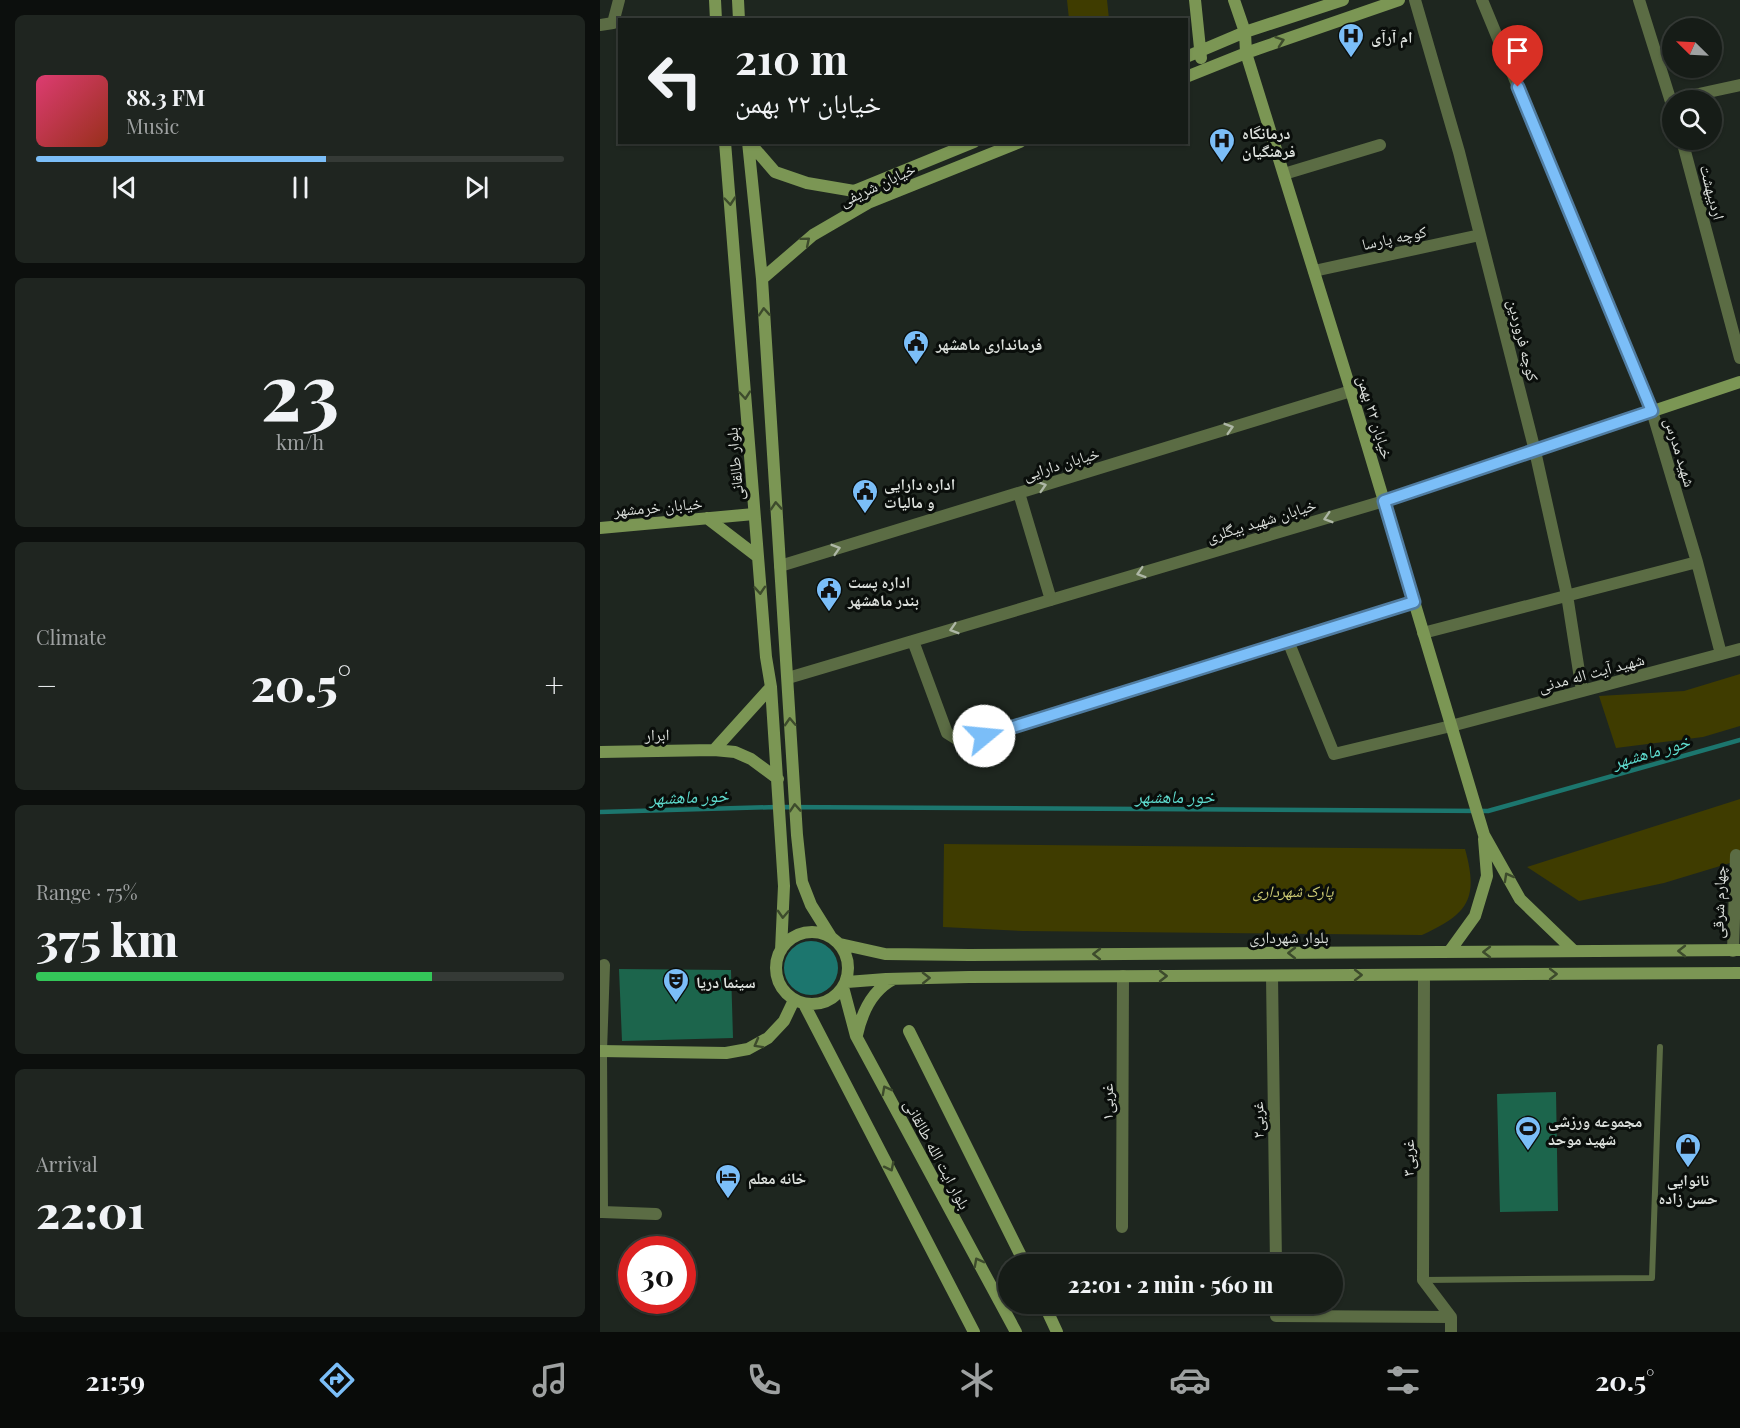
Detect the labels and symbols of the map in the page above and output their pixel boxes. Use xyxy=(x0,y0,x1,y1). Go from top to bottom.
north arrow xyxy=(1662,18,1722,78)
hospital icon: ام آرآی xyxy=(1336,21,1366,59)
pin xyxy=(1492,25,1543,87)
place label: ام آرآی xyxy=(1371,26,1413,49)
one-way arrow xyxy=(1274,36,1285,49)
place label: درمانگاه فرهنگیان xyxy=(1242,122,1296,161)
hospital icon: درمانگاه فرهنگیان xyxy=(1207,126,1237,164)
street label: خیابان شریفی xyxy=(836,157,919,212)
street label: اردیبهشت xyxy=(1696,162,1730,222)
one-way arrow xyxy=(723,196,736,205)
street label: کوچه پارسا xyxy=(1360,220,1429,254)
one-way arrow xyxy=(799,237,810,248)
street label: کوچه فروردین xyxy=(1503,297,1544,384)
one-way arrow xyxy=(757,307,770,316)
public building icon: فرمانداری ماهشهر xyxy=(901,328,931,366)
place label: فرمانداری ماهشهر xyxy=(935,333,1042,354)
street label: خیابان ۲۲ بهمن xyxy=(1352,373,1399,462)
one-way arrow xyxy=(738,391,751,400)
street label: شهید مدرس xyxy=(1660,415,1701,489)
one-way arrow xyxy=(1223,423,1234,435)
street label: بلوار طالقانی xyxy=(720,426,749,501)
street label: خیابان دارایی xyxy=(1020,441,1102,486)
place label: اداره دارایی و مالیات xyxy=(884,473,955,512)
public building icon: اداره دارایی و مالیات xyxy=(850,477,880,515)
one-way arrow xyxy=(1036,481,1047,493)
street label: خیابان خرمشهر xyxy=(612,492,703,521)
street label: خیابان شهید بیگلری xyxy=(1204,493,1319,548)
one-way arrow xyxy=(769,502,782,511)
one-way arrow xyxy=(1323,511,1334,523)
one-way arrow xyxy=(830,544,841,556)
one-way arrow xyxy=(1136,566,1147,578)
place label: اداره پست بندر ماهشهر xyxy=(847,571,919,610)
public building icon: اداره پست بندر ماهشهر xyxy=(814,575,844,613)
one-way arrow xyxy=(754,585,767,594)
one-way arrow xyxy=(949,622,960,634)
street label: شهید آیت اله مدنی xyxy=(1536,648,1647,697)
position arrow xyxy=(952,704,1016,768)
one-way arrow xyxy=(784,717,797,726)
street label: ابرار xyxy=(643,723,670,745)
water label: خور ماهشهر xyxy=(1608,728,1693,774)
water label: خور ماهشهر xyxy=(647,783,730,809)
water label: خور ماهشهر xyxy=(1133,784,1215,808)
one-way arrow xyxy=(789,803,802,812)
street label: چهارم شرقی xyxy=(1706,865,1731,939)
one-way arrow xyxy=(1504,873,1515,883)
park label: پارک شهرداری xyxy=(1253,880,1334,902)
one-way arrow xyxy=(777,909,790,918)
street label: بلوار شهرداری xyxy=(1249,926,1329,948)
one-way arrow xyxy=(1677,945,1686,957)
one-way arrow xyxy=(1482,946,1491,958)
one-way arrow xyxy=(1287,947,1296,959)
one-way arrow xyxy=(1092,948,1101,960)
theatre icon: سینما دریا xyxy=(661,966,691,1004)
one-way arrow xyxy=(1548,968,1557,980)
one-way arrow xyxy=(1353,969,1362,981)
one-way arrow xyxy=(1158,970,1167,982)
place label: سینما دریا xyxy=(696,971,756,992)
one-way arrow xyxy=(921,972,930,984)
one-way arrow xyxy=(754,1037,764,1048)
street label: ۱غربی xyxy=(1096,1083,1118,1121)
one-way arrow xyxy=(882,1086,893,1096)
street label: بلوار ایت الله طالقانی xyxy=(899,1095,976,1213)
street label: ۲غربی xyxy=(1246,1101,1269,1139)
place label: مجموعه ورزشی شهید موحد xyxy=(1548,1110,1642,1149)
sports icon: مجموعه ورزشی شهید موحد xyxy=(1513,1114,1543,1152)
shop icon: نانوایی حسن زاده xyxy=(1673,1131,1703,1169)
street label: ۳غربی xyxy=(1397,1139,1419,1177)
one-way arrow xyxy=(883,1161,894,1172)
hotel icon: خانه معلم xyxy=(713,1162,743,1200)
place label: خانه معلم xyxy=(748,1167,806,1190)
place label: نانوایی حسن زاده xyxy=(1658,1169,1718,1208)
speed limit sign: 30 xyxy=(618,1236,696,1314)
one-way arrow xyxy=(974,1258,985,1268)

